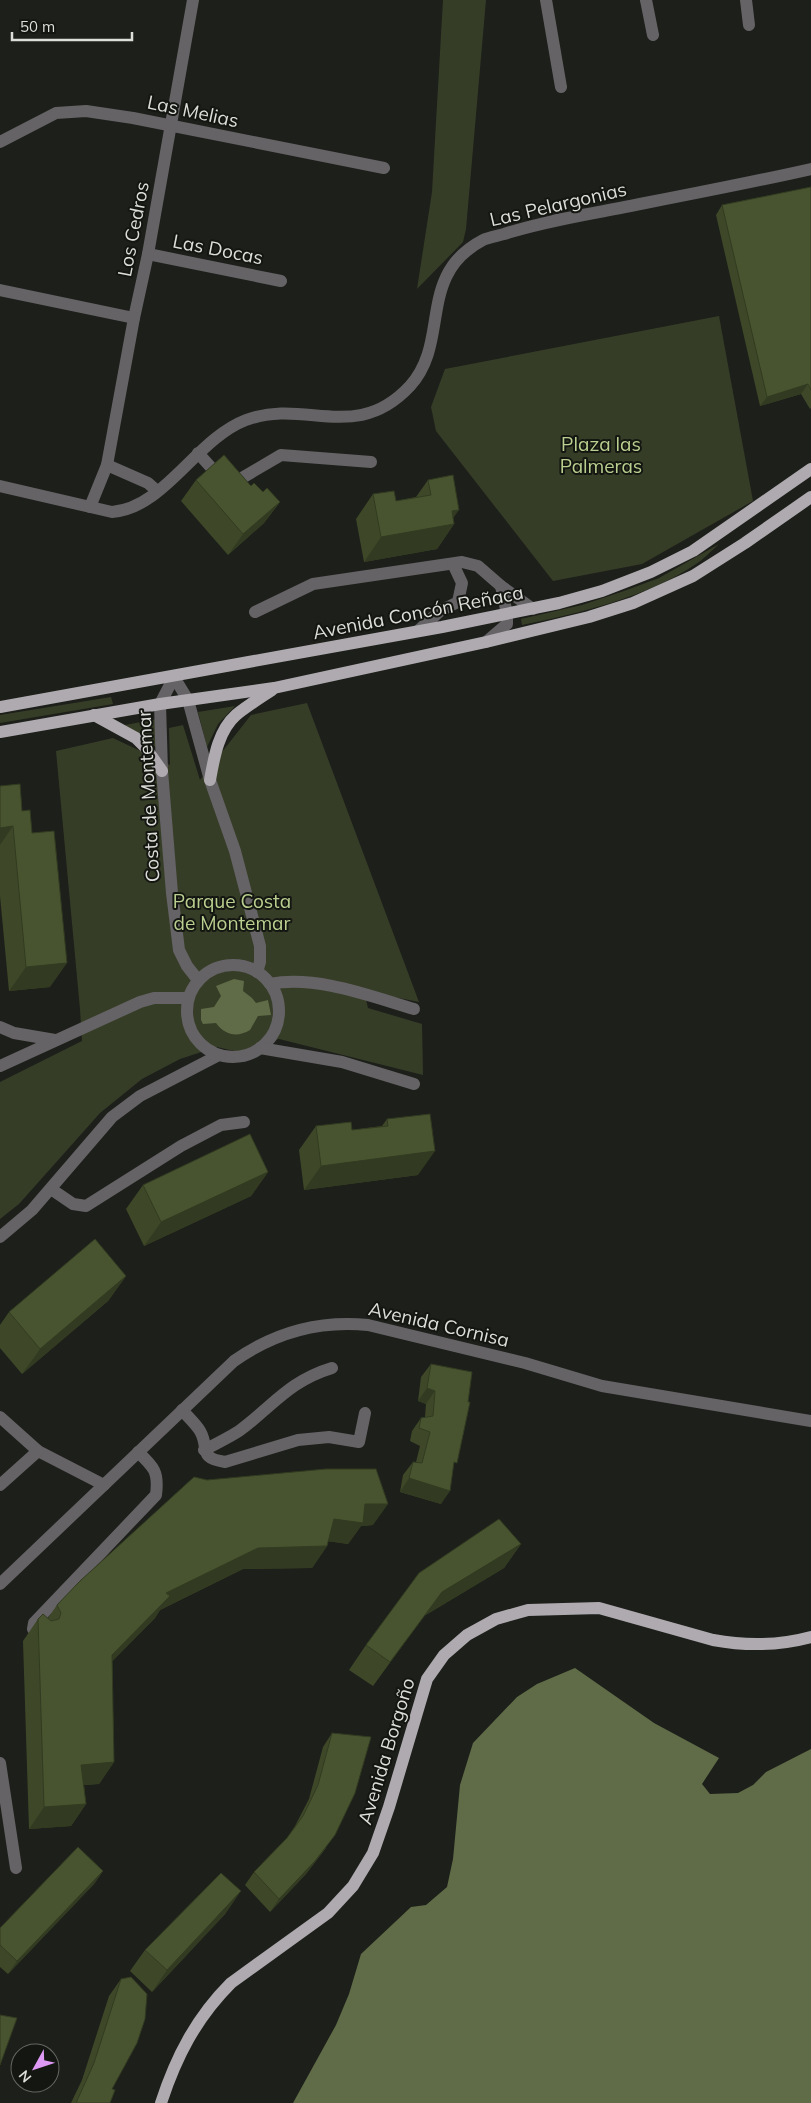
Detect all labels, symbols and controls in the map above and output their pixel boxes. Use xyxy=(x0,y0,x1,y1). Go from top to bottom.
scale bar xyxy=(12,10,132,42)
text: 50 m xyxy=(20,17,55,36)
street label: Las Melias xyxy=(145,90,241,132)
street label: Las Pelargonias xyxy=(487,177,629,231)
street label: Los Cedros xyxy=(112,179,154,279)
street label: Las Docas xyxy=(171,229,265,269)
park label: Plaza las Palmeras xyxy=(560,432,642,478)
street label: Avenida Concón Reñaca xyxy=(311,580,525,644)
street label: Costa de Montemar xyxy=(132,709,164,883)
park label: Parque Costa de Montemar xyxy=(173,889,291,935)
street label: Avenida Cornisa xyxy=(366,1296,512,1352)
street label: Avenida Borgoño xyxy=(352,1675,420,1827)
north arrow xyxy=(10,2043,60,2093)
text: N xyxy=(15,2067,35,2086)

